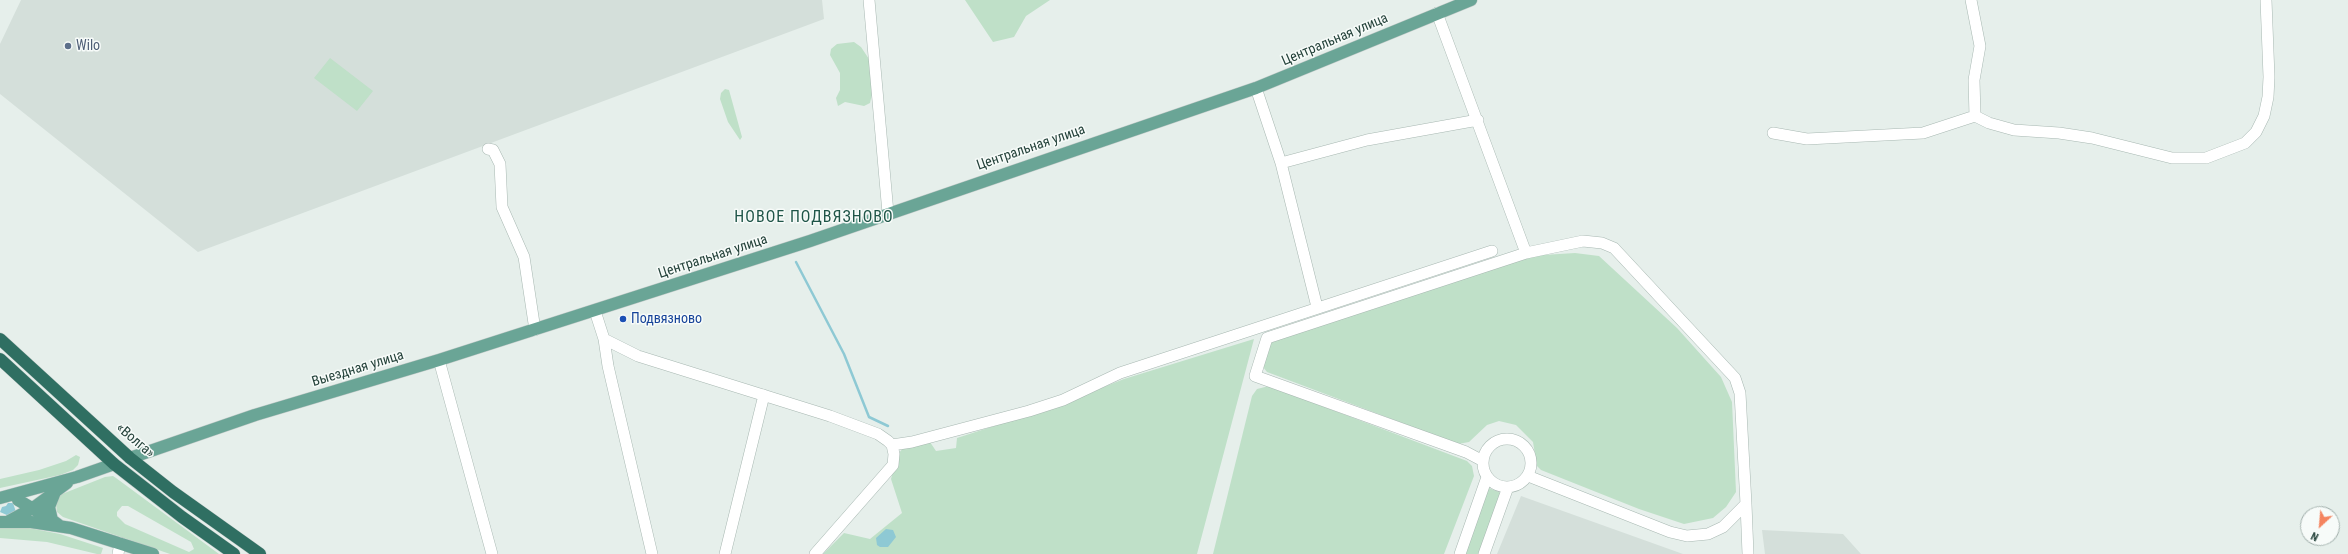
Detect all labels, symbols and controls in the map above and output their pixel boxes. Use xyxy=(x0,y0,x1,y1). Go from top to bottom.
street label: Центральная улица xyxy=(1279,10,1391,70)
place label: Wilo xyxy=(76,38,100,54)
marker: Wilo xyxy=(63,41,73,51)
street label: Центральная улица xyxy=(975,122,1087,174)
district label: НОВОЕ ПОДВЯЗНОВО xyxy=(734,208,894,228)
street label: Центральная улица xyxy=(656,231,770,283)
place label: Подвязново xyxy=(631,311,702,327)
marker: Подвязново xyxy=(618,314,628,324)
street label: Выездная улица xyxy=(310,347,406,391)
street label: «Волга» xyxy=(112,420,158,462)
north arrow xyxy=(2300,506,2340,546)
text: N xyxy=(2309,529,2321,544)

